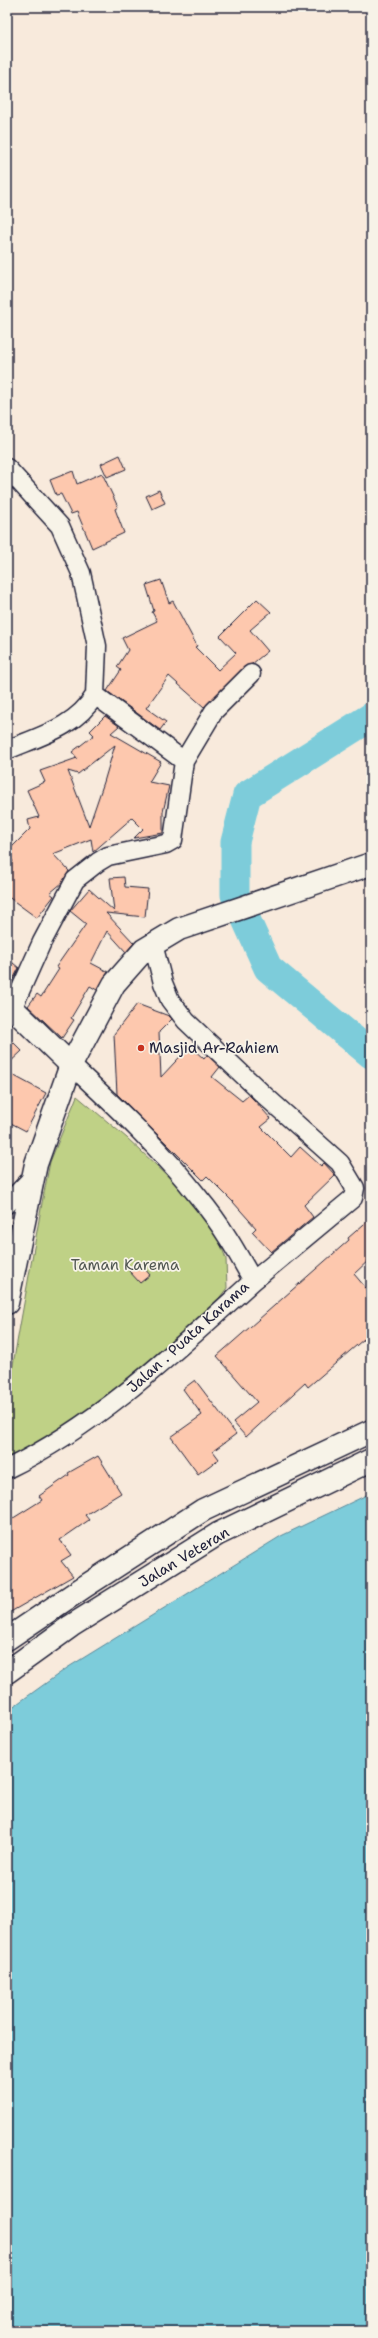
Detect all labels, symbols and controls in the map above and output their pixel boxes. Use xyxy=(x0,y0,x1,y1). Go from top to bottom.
place label: Masjid Ar-Rahiem xyxy=(149,1038,279,1058)
marker: Masjid Ar-Rahiem xyxy=(136,1043,146,1053)
park label: Taman Karema xyxy=(71,1255,180,1275)
street label: Jalan . Puata Karama xyxy=(123,1276,254,1397)
street label: Jalan Veteran xyxy=(135,1522,233,1592)

